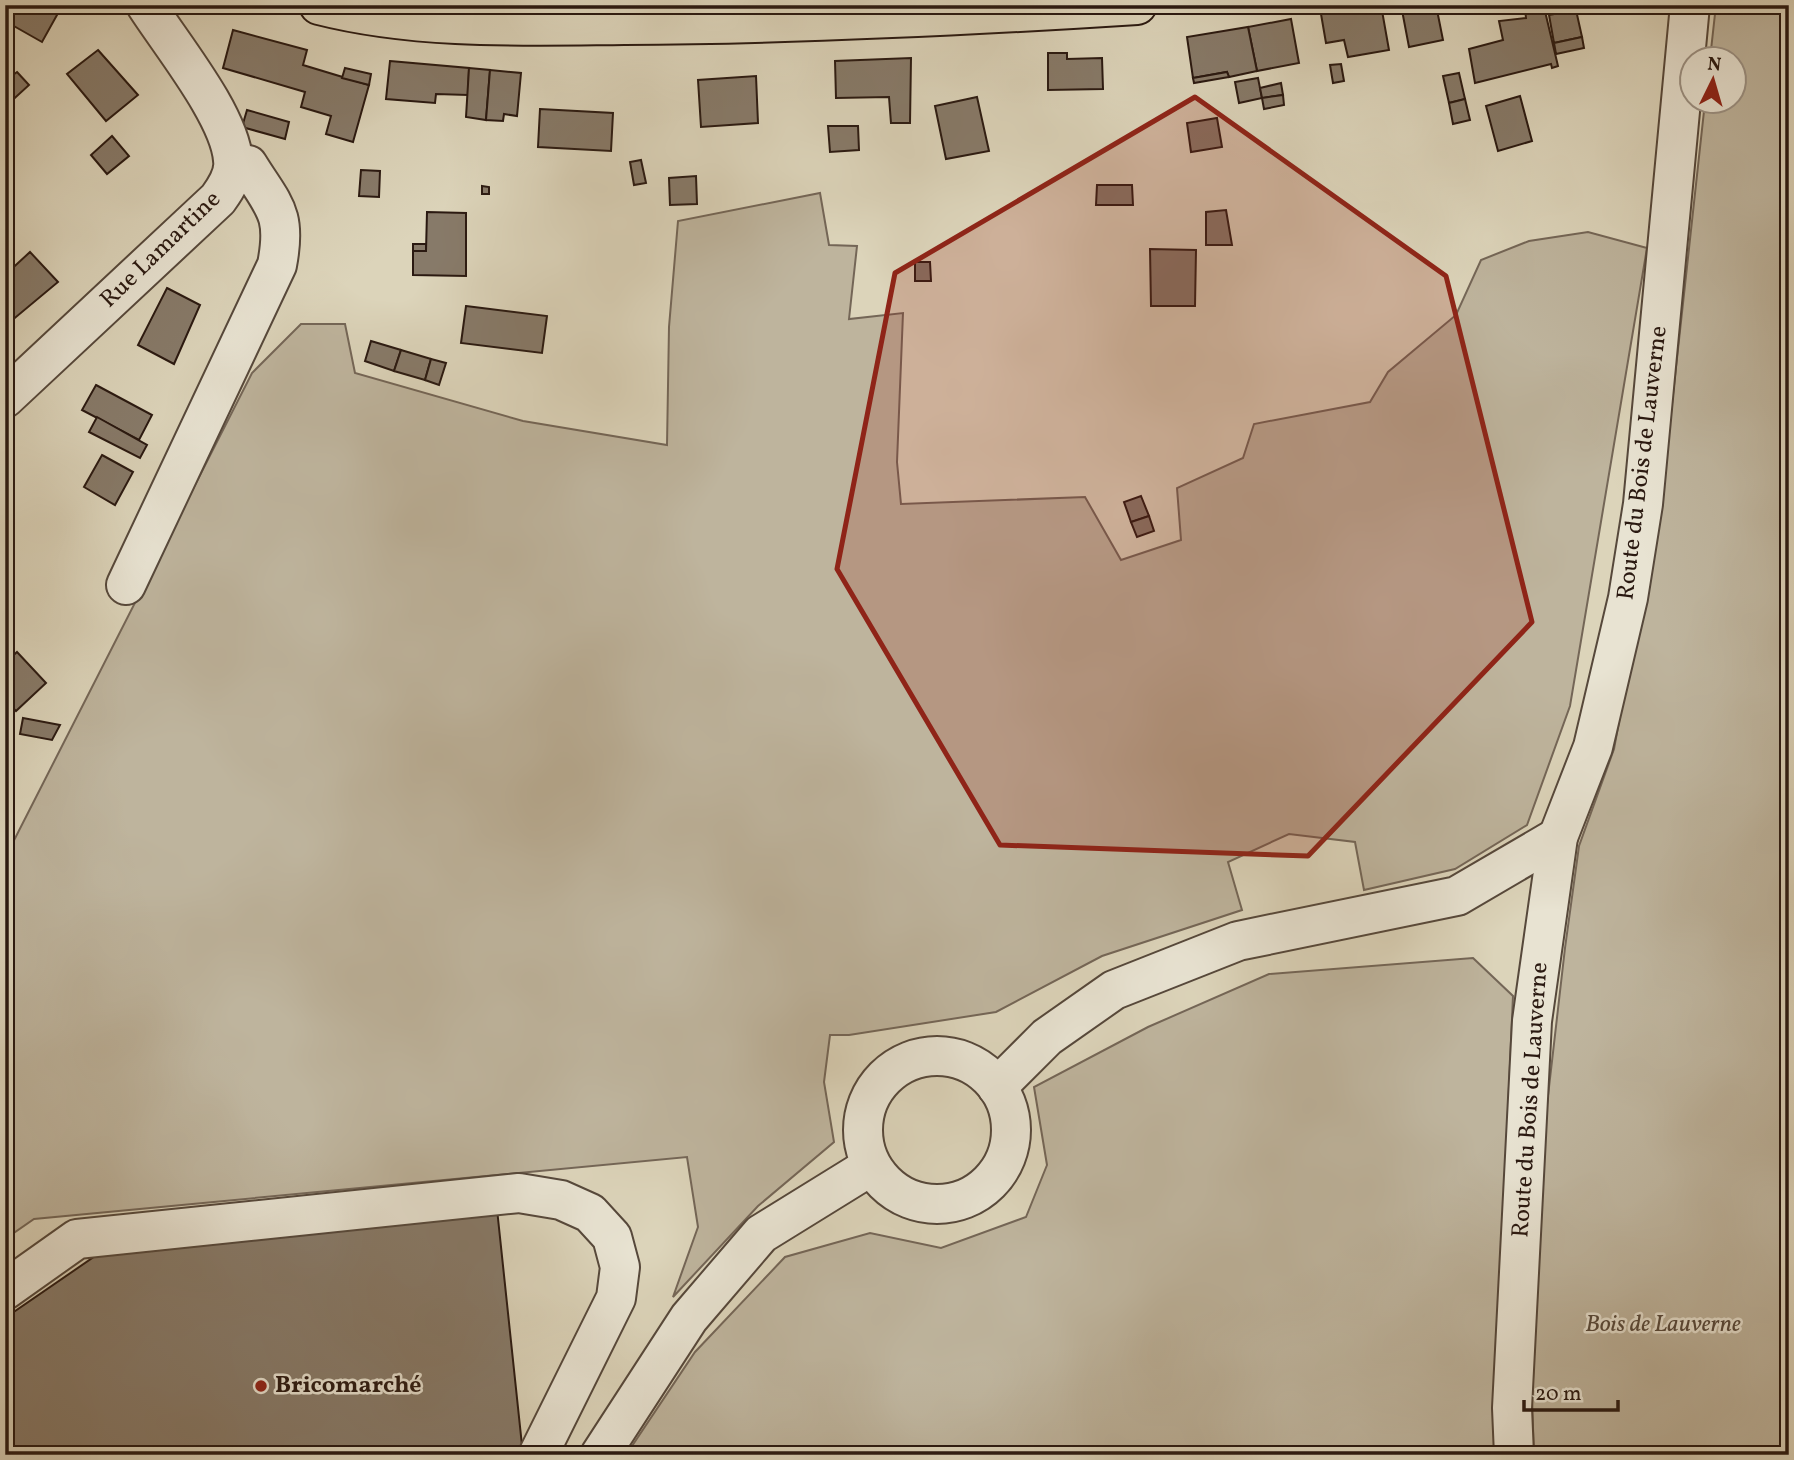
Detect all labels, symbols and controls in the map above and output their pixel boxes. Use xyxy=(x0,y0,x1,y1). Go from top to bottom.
north arrow xyxy=(1678,46,1748,116)
text: N xyxy=(1706,52,1723,79)
street label: Rue Lamartine xyxy=(93,184,229,316)
street label: Route du Bois de Lauverne xyxy=(1609,324,1677,602)
street label: Route du Bois de Lauverne xyxy=(1504,961,1558,1239)
park label: Bois de Lauverne xyxy=(1585,1308,1741,1342)
place label: Bricomarché xyxy=(275,1369,422,1403)
scale bar xyxy=(1524,1369,1619,1413)
marker: Bricomarché xyxy=(253,1378,269,1394)
text: 20 m xyxy=(1535,1380,1581,1409)

